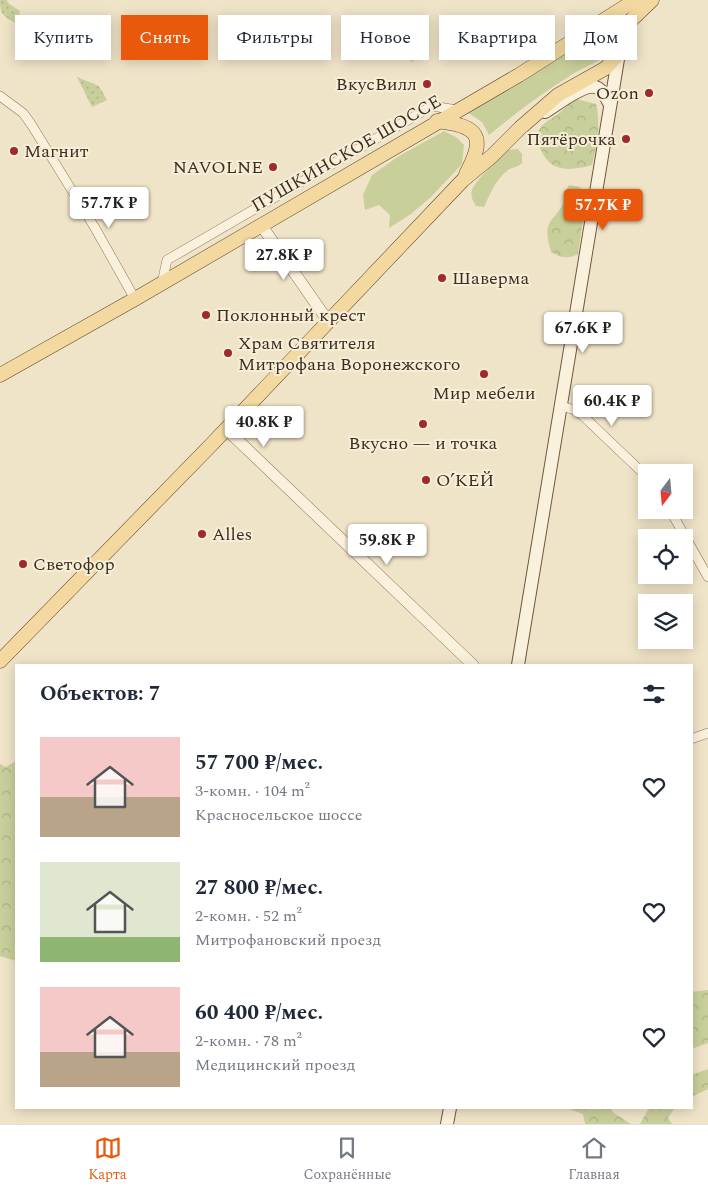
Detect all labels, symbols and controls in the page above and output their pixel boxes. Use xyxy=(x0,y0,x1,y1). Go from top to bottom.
chip: Купить xyxy=(15,15,111,60)
chip: Снять xyxy=(121,15,208,60)
chip: Фильтры xyxy=(218,15,331,60)
chip: Новое xyxy=(341,15,429,60)
chip: Квартира xyxy=(439,15,555,60)
chip: Дом xyxy=(565,15,637,60)
place label: ВкусВилл xyxy=(336,71,417,98)
marker: ВкусВилл xyxy=(421,78,433,90)
place label: Ozon xyxy=(596,80,639,107)
marker: Ozon xyxy=(643,87,655,99)
street label: ПУШКИНСКОЕ ШОССЕ xyxy=(246,88,446,219)
place label: Пятёрочка xyxy=(526,126,616,153)
marker: Пятёрочка xyxy=(620,133,632,145)
place label: Магнит xyxy=(24,138,89,165)
marker: Магнит xyxy=(8,145,20,157)
place label: NAVOLNE xyxy=(173,154,263,181)
marker: NAVOLNE xyxy=(267,161,279,173)
pin: 57.7K ₽ xyxy=(63,186,155,229)
pin: 57.7K ₽ xyxy=(557,188,649,231)
text: 57.7K ₽ xyxy=(81,191,137,215)
text: 57.7K ₽ xyxy=(575,193,631,217)
pin: 27.8K ₽ xyxy=(238,238,330,281)
text: 27.8K ₽ xyxy=(256,243,312,267)
place label: Шаверма xyxy=(452,265,530,292)
marker: Шаверма xyxy=(436,272,448,284)
place label: Поклонный крест xyxy=(216,302,366,329)
marker: Поклонный крест xyxy=(200,309,212,321)
pin: 67.6K ₽ xyxy=(537,312,629,354)
text: 67.6K ₽ xyxy=(555,316,611,340)
place label: Храм Святителя Митрофана Воронежского xyxy=(238,330,461,378)
marker: Храм Святителя Митрофана Воронежского xyxy=(222,347,234,359)
marker: Мир мебели xyxy=(478,368,490,380)
place label: Мир мебели xyxy=(432,380,536,407)
pin: 60.4K ₽ xyxy=(566,384,658,427)
text: 60.4K ₽ xyxy=(584,389,640,413)
pin: 40.8K ₽ xyxy=(218,406,310,448)
text: 40.8K ₽ xyxy=(236,410,292,434)
marker: Вкусно — и точка xyxy=(417,418,429,430)
place label: Вкусно — и точка xyxy=(349,430,498,457)
north arrow xyxy=(638,464,692,519)
map controls xyxy=(638,464,693,649)
place label: О’КЕЙ xyxy=(436,467,494,494)
marker: О’КЕЙ xyxy=(420,474,432,486)
place label: Alles xyxy=(212,521,252,548)
pin: 59.8K ₽ xyxy=(341,524,433,566)
marker: Alles xyxy=(196,528,208,540)
text: 59.8K ₽ xyxy=(359,528,415,552)
button: locate xyxy=(638,529,693,584)
place label: Светофор xyxy=(33,551,115,578)
marker: Светофор xyxy=(17,558,29,570)
button: layers xyxy=(638,594,693,649)
text: Объектов: 7 xyxy=(40,678,161,710)
icon: filters xyxy=(640,680,668,708)
text: 57 700 ₽/мес. xyxy=(195,747,323,779)
icon: home xyxy=(80,757,140,817)
icon: heart xyxy=(640,773,668,801)
text: 3-комн. · 104 m² xyxy=(195,779,310,803)
text: Красносельское шоссе xyxy=(195,803,363,827)
text: 27 800 ₽/мес. xyxy=(195,872,323,904)
icon: home xyxy=(80,882,140,942)
icon: heart xyxy=(640,898,668,926)
text: 2-комн. · 52 m² xyxy=(195,904,302,928)
text: Митрофановский проезд xyxy=(195,928,381,952)
text: 60 400 ₽/мес. xyxy=(195,997,323,1029)
icon: home xyxy=(80,1007,140,1067)
icon: heart xyxy=(640,1023,668,1051)
text: 2-комн. · 78 m² xyxy=(195,1029,302,1053)
text: Медицинский проезд xyxy=(195,1053,355,1077)
tab: Карта xyxy=(88,1134,127,1185)
tab: Сохранённые xyxy=(303,1134,392,1185)
tab: Главная xyxy=(568,1134,620,1185)

